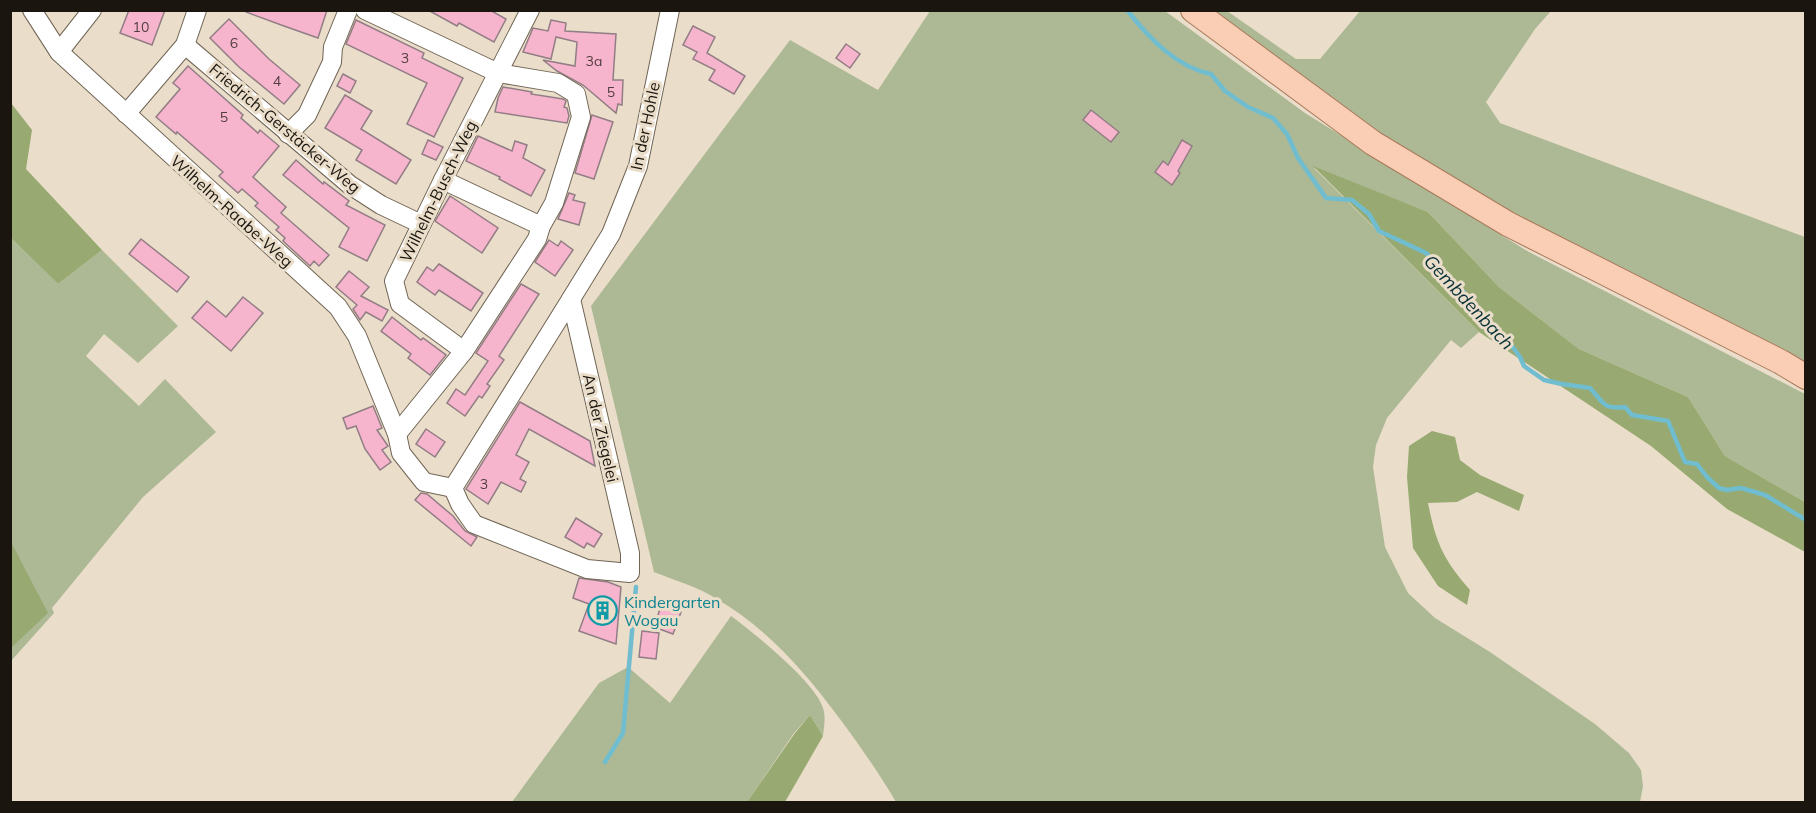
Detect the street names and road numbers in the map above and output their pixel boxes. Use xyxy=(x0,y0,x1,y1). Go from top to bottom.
street label: Friedrich-Gerstäcker-Weg xyxy=(205,59,365,197)
street label: In der Hohle xyxy=(626,80,664,172)
street label: Wilhelm-Busch-Weg xyxy=(395,117,481,265)
street label: Wilhelm-Raabe-Weg xyxy=(167,151,297,271)
street label: An der Ziegelei xyxy=(579,372,623,484)

